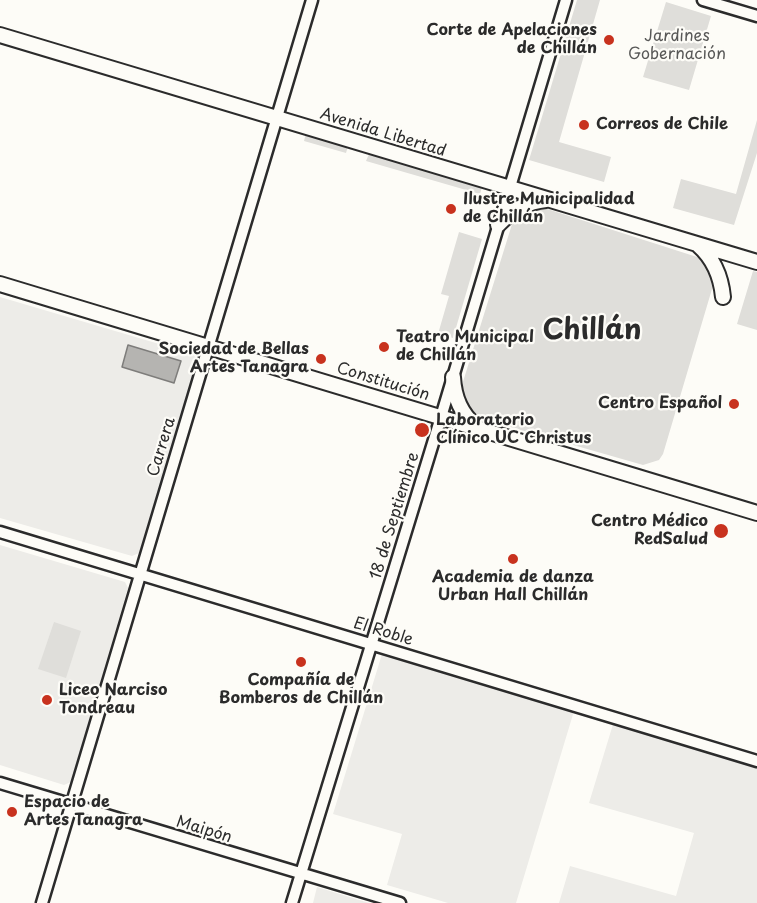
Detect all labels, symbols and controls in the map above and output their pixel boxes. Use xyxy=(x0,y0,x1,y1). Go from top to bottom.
place label: Corte de Apelaciones de Chillán xyxy=(427,21,597,59)
park label: Jardines Gobernación xyxy=(628,27,726,65)
marker: Corte de Apelaciones de Chillán xyxy=(602,33,616,47)
street label: Avenida Libertad xyxy=(318,105,448,161)
place label: Correos de Chile xyxy=(596,115,728,135)
marker: Correos de Chile xyxy=(577,118,591,132)
place label: Ilustre Municipalidad de Chillán xyxy=(463,190,634,228)
marker: Ilustre Municipalidad de Chillán xyxy=(444,202,458,216)
district label: Chillán xyxy=(543,314,641,348)
place label: Teatro Municipal de Chillán xyxy=(396,328,534,366)
place label: Sociedad de Bellas Artes Tanagra xyxy=(159,340,309,378)
marker: Teatro Municipal de Chillán xyxy=(377,340,391,354)
marker: Sociedad de Bellas Artes Tanagra xyxy=(314,352,328,366)
street label: Constitución xyxy=(334,359,432,405)
place label: Centro Español xyxy=(598,394,722,414)
marker: Centro Español xyxy=(727,397,741,411)
place label: Laboratorio Clínico UC Christus xyxy=(436,411,591,449)
street label: Carrera xyxy=(144,415,180,479)
marker: Laboratorio Clínico UC Christus xyxy=(413,421,431,439)
street label: 18 de Septiembre xyxy=(366,450,424,582)
place label: Centro Médico RedSalud xyxy=(591,512,708,550)
marker: Centro Médico RedSalud xyxy=(712,522,730,540)
marker: Academia de danza Urban Hall Chillán xyxy=(506,552,520,566)
place label: Academia de danza Urban Hall Chillán xyxy=(432,568,594,606)
street label: El Roble xyxy=(351,614,415,650)
marker: Compañía de Bomberos de Chillán xyxy=(294,655,308,669)
place label: Compañía de Bomberos de Chillán xyxy=(219,671,383,709)
place label: Liceo Narciso Tondreau xyxy=(59,681,167,719)
marker: Liceo Narciso Tondreau xyxy=(40,693,54,707)
place label: Espacio de Artes Tanagra xyxy=(24,793,143,831)
marker: Espacio de Artes Tanagra xyxy=(5,805,19,819)
street label: Maipón xyxy=(174,812,234,848)

